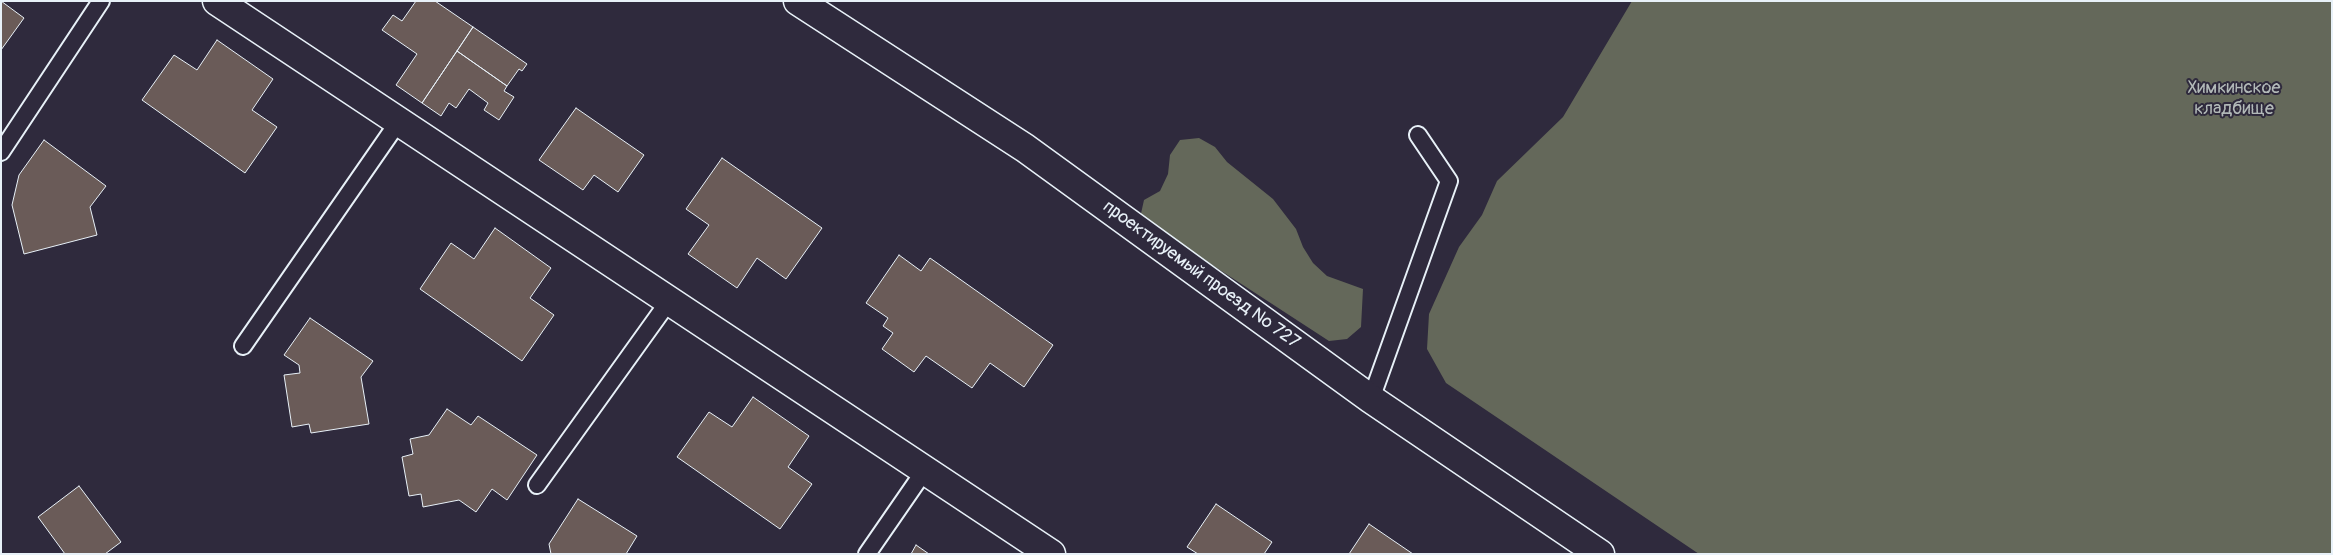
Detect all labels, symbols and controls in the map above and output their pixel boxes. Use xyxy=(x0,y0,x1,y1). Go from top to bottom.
park label: Химкинское кладбище xyxy=(2188,77,2280,120)
street label: проектируемый проезд № 727 xyxy=(1098,196,1304,354)

